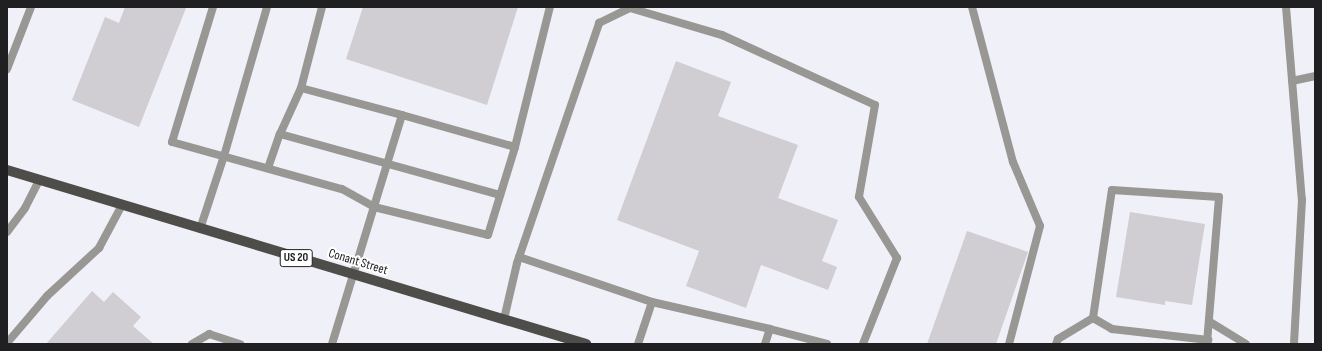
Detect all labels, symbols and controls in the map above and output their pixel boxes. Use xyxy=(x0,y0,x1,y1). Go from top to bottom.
street label: Conant Street xyxy=(326,246,390,278)
road number: US 20 xyxy=(279,248,313,268)

